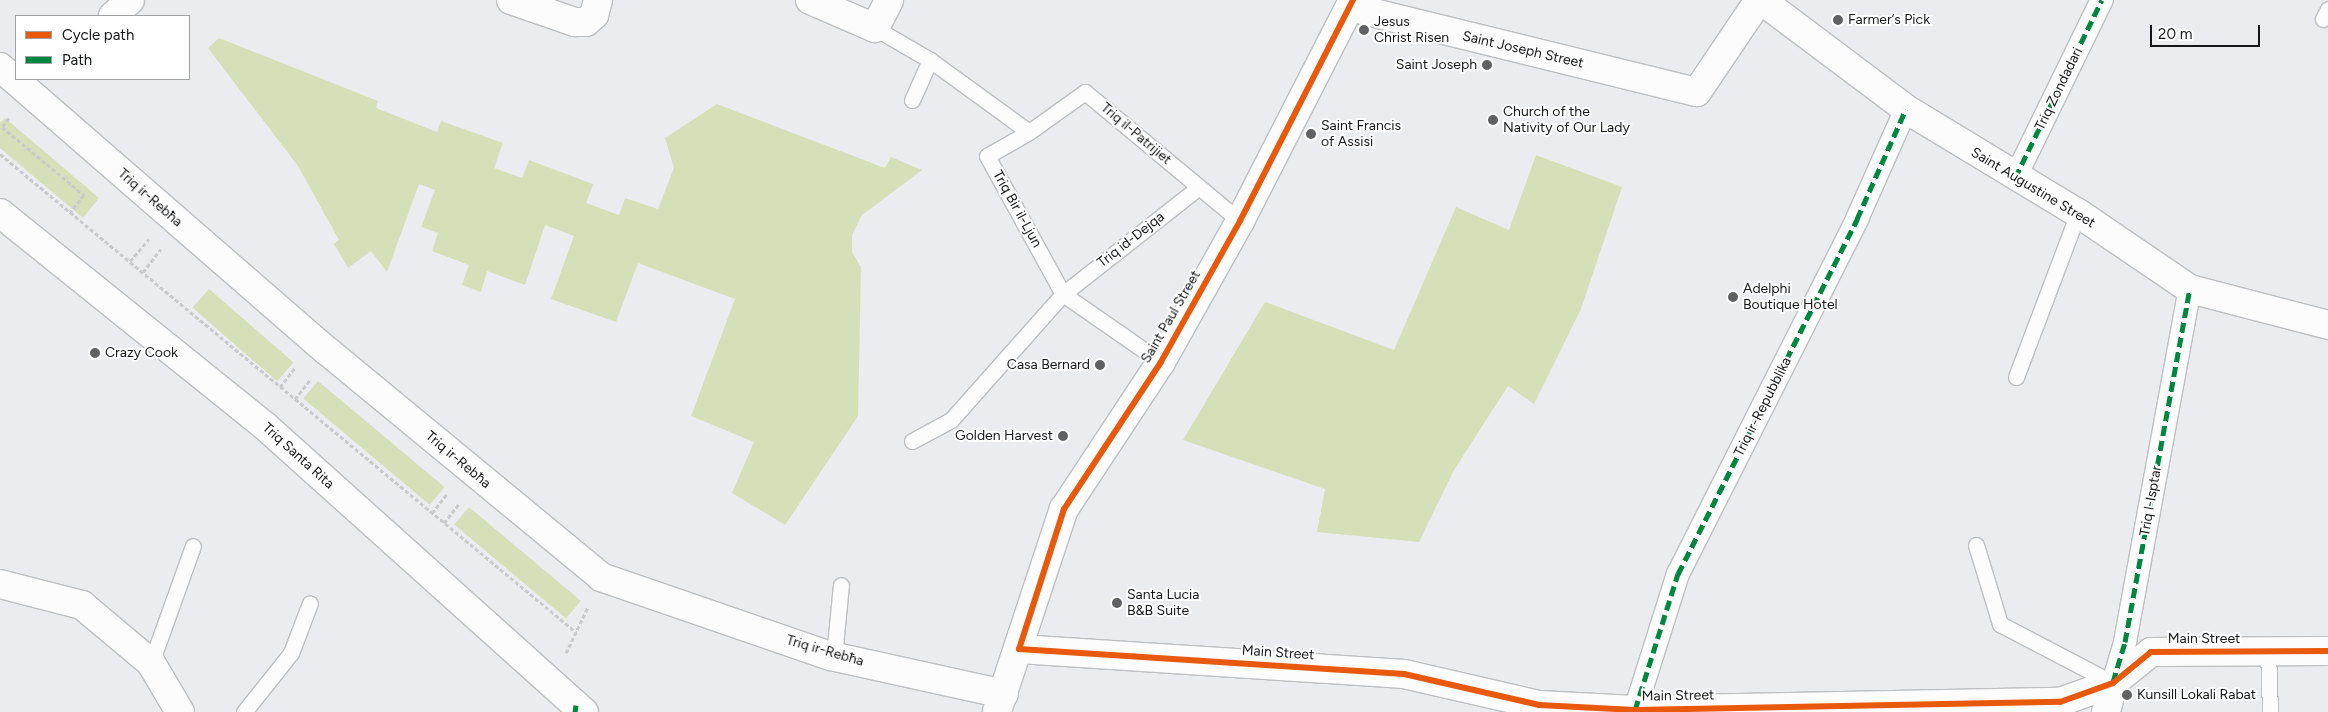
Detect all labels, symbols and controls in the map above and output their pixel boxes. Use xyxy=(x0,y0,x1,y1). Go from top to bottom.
place label: Farmer‘s Pick xyxy=(1848,12,1930,28)
place label: Jesus Christ Risen xyxy=(1374,14,1449,46)
marker: Farmer‘s Pick xyxy=(1832,14,1844,26)
legend xyxy=(15,15,190,80)
scale bar xyxy=(2153,15,2263,47)
marker: Jesus Christ Risen xyxy=(1358,24,1370,36)
text: 20 m xyxy=(2158,25,2192,43)
text: Cycle path xyxy=(62,26,134,44)
street label: Saint Joseph Street xyxy=(1461,28,1585,72)
street label: Triq Zondadari xyxy=(2032,45,2086,133)
text: Path xyxy=(62,51,92,69)
place label: Saint Joseph xyxy=(1396,57,1477,73)
marker: Saint Joseph xyxy=(1481,59,1493,71)
street label: Triq il-Patrijiet xyxy=(1097,100,1175,168)
place label: Church of the Nativity of Our Lady xyxy=(1503,104,1630,136)
marker: Church of the Nativity of Our Lady xyxy=(1487,114,1499,126)
place label: Saint Francis of Assisi xyxy=(1321,118,1401,150)
marker: Saint Francis of Assisi xyxy=(1305,128,1317,140)
street label: Saint Augustine Street xyxy=(1968,144,2098,232)
street label: Triq ir-Rebħa xyxy=(114,165,186,231)
street label: Triq Bir il-Ljun xyxy=(989,168,1045,250)
street label: Triq id-Dejqa xyxy=(1094,209,1168,271)
street label: Saint Paul Street xyxy=(1138,268,1204,366)
place label: Adelphi Boutique Hotel xyxy=(1743,281,1838,314)
marker: Adelphi Boutique Hotel xyxy=(1727,291,1739,303)
place label: Crazy Cook xyxy=(105,345,178,361)
marker: Crazy Cook xyxy=(89,347,101,359)
street label: Triq ir-Repubblika xyxy=(1731,354,1795,460)
place label: Casa Bernard xyxy=(1007,357,1090,373)
marker: Casa Bernard xyxy=(1094,359,1106,371)
street label: Triq Santa Rita xyxy=(259,420,337,492)
street label: Triq ir-Rebħa xyxy=(422,428,494,492)
place label: Golden Harvest xyxy=(955,428,1053,444)
marker: Golden Harvest xyxy=(1057,430,1069,442)
street label: Triq l-Isptar xyxy=(2137,464,2165,538)
place label: Santa Lucia B&B Suite xyxy=(1127,587,1199,620)
marker: Santa Lucia B&B Suite xyxy=(1111,597,1123,609)
street label: Main Street xyxy=(2168,631,2240,647)
street label: Triq ir-Rebħa xyxy=(784,632,866,670)
street label: Main Street xyxy=(1241,642,1315,664)
street label: Main Street xyxy=(1642,687,1714,705)
place label: Kunsill Lokali Rabat xyxy=(2137,687,2256,703)
marker: Kunsill Lokali Rabat xyxy=(2121,689,2133,701)

